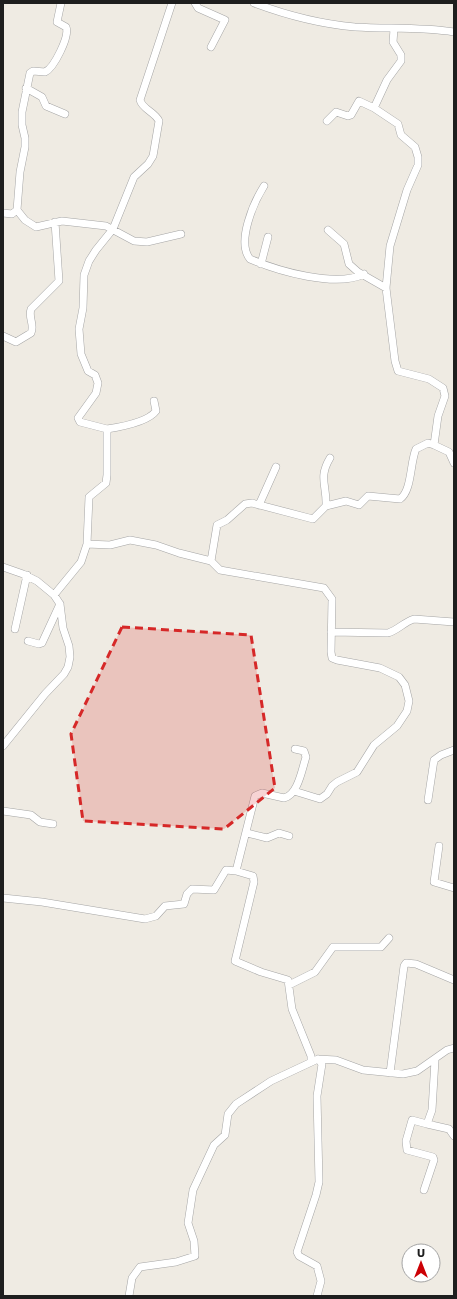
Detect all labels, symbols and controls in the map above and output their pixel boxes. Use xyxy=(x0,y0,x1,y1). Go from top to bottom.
north arrow xyxy=(401,1243,441,1283)
text: U xyxy=(417,1246,425,1259)

